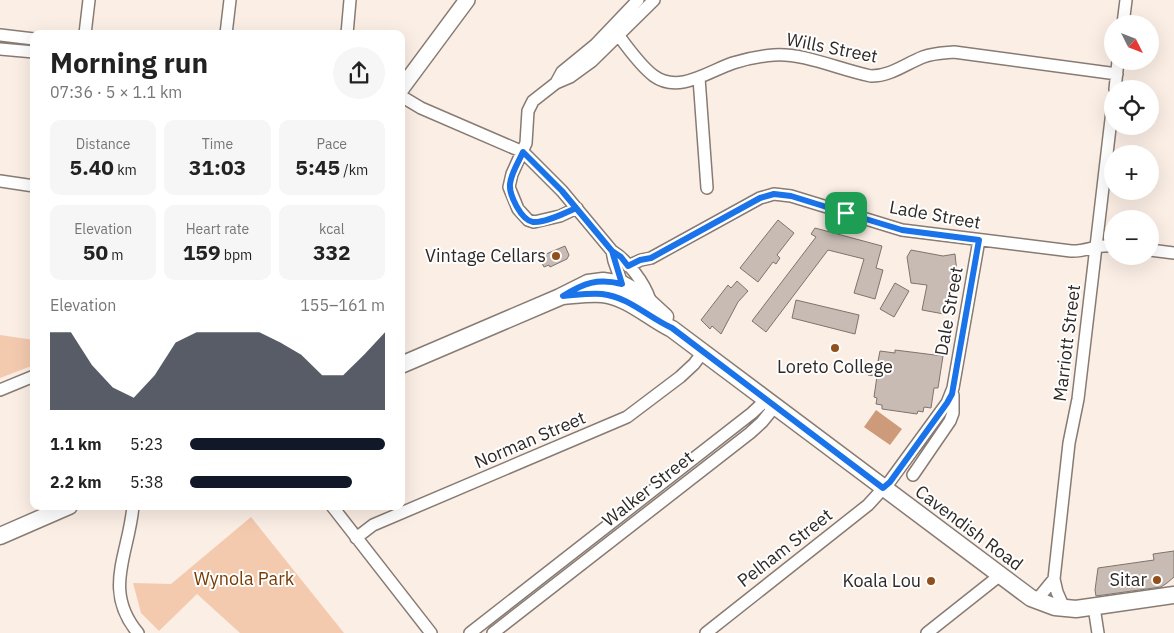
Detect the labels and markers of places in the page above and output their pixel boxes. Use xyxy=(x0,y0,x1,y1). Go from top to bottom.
pin xyxy=(825,192,867,234)
place label: Vintage Cellars xyxy=(425,244,546,267)
marker: Vintage Cellars xyxy=(550,250,562,262)
marker: Loreto College xyxy=(829,342,841,354)
place label: Loreto College xyxy=(777,355,893,378)
place label: Sitar xyxy=(1110,568,1147,591)
place label: Koala Lou xyxy=(842,569,921,592)
marker: Sitar xyxy=(1151,574,1163,586)
marker: Koala Lou xyxy=(925,575,937,587)

